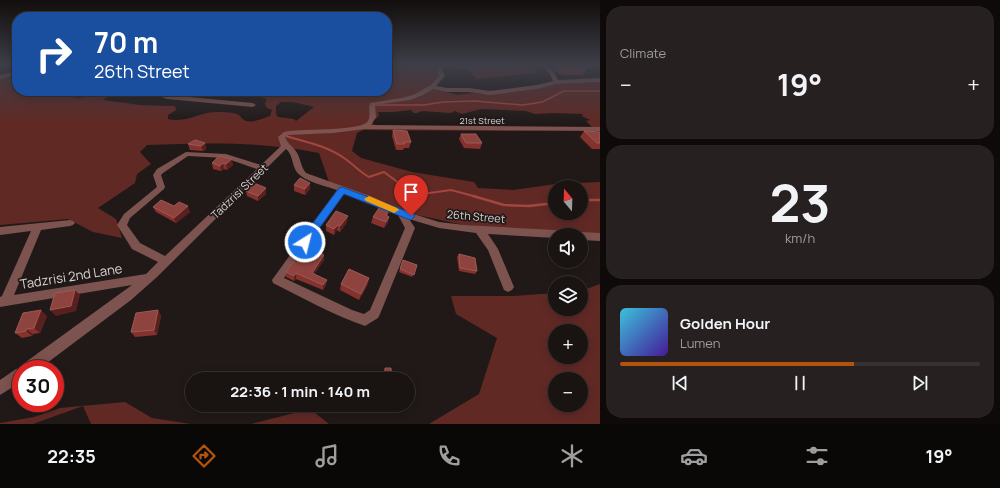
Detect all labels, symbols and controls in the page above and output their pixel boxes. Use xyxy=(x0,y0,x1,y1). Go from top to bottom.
text: 70 m xyxy=(94,23,158,61)
icon: right xyxy=(28,28,80,80)
text: Climate xyxy=(620,44,666,62)
text: 26th Street xyxy=(94,59,190,83)
text: 19° xyxy=(777,64,822,105)
text: − xyxy=(620,70,632,100)
text: + xyxy=(967,70,980,100)
street label: 21st Street xyxy=(459,114,505,127)
street label: Tadzrisi Street xyxy=(207,160,271,222)
text: 23 xyxy=(769,167,831,238)
pin xyxy=(394,175,428,216)
north arrow xyxy=(548,180,588,220)
map controls xyxy=(548,180,588,412)
icon: arrive xyxy=(400,181,422,203)
street label: 26th Street xyxy=(446,206,506,226)
position arrow xyxy=(284,221,326,263)
button: sound xyxy=(548,228,588,268)
text: km/h xyxy=(785,229,815,247)
street label: Tadzrisi 2nd Lane xyxy=(19,259,124,293)
button: layers xyxy=(548,276,588,316)
text: Golden Hour xyxy=(680,313,770,334)
button: + xyxy=(548,324,588,364)
text: Lumen xyxy=(680,334,720,352)
speed limit sign: 30 xyxy=(12,360,64,412)
button: − xyxy=(548,372,588,412)
icon: previous xyxy=(669,372,691,394)
icon: pause xyxy=(789,372,811,394)
icon: next xyxy=(909,372,931,394)
text: 22:36 · 1 min · 140 m xyxy=(230,381,370,402)
icon: directions xyxy=(190,442,218,470)
icon: music xyxy=(313,442,341,470)
icon: phone xyxy=(435,442,463,470)
icon: climate xyxy=(558,442,586,470)
icon: car xyxy=(680,442,708,470)
icon: filters xyxy=(803,442,831,470)
text: 22:35 xyxy=(47,444,96,468)
text: 19° xyxy=(925,444,953,468)

